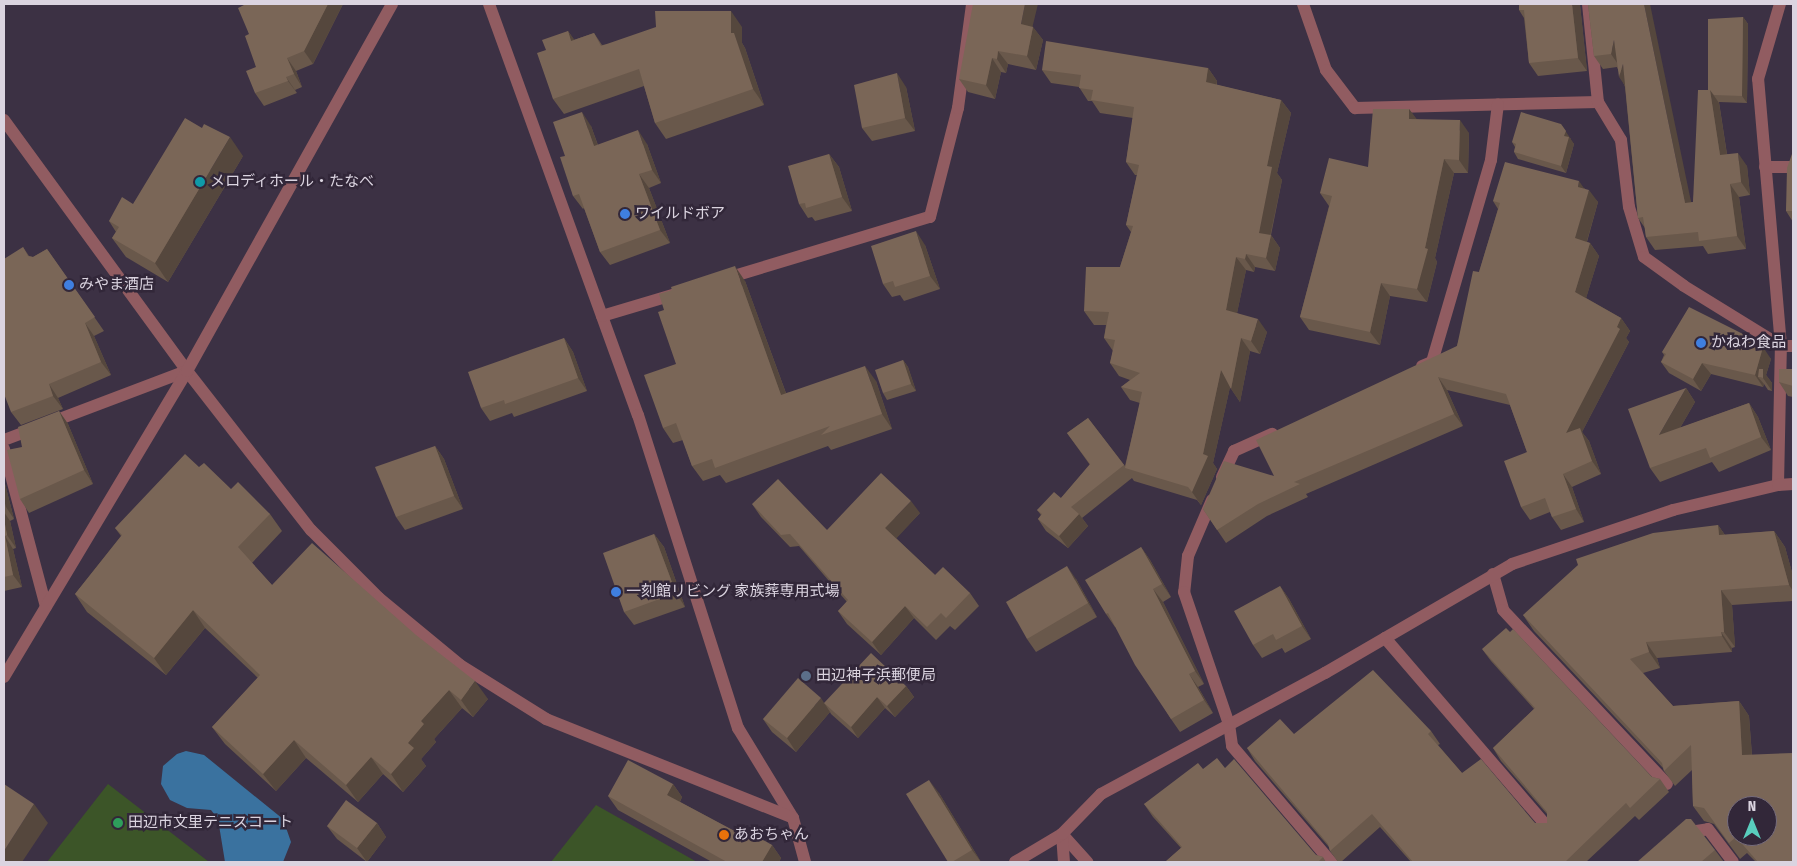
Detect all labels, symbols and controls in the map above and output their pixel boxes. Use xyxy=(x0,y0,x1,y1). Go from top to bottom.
place label: メロディホール・たなべ xyxy=(210,173,375,191)
marker: メロディホール・たなべ xyxy=(194,176,206,188)
place label: ワイルドボア xyxy=(635,205,725,223)
marker: ワイルドボア xyxy=(619,208,631,220)
place label: みやま酒店 xyxy=(79,276,154,294)
marker: みやま酒店 xyxy=(63,279,75,291)
place label: かねわ食品 xyxy=(1711,334,1786,352)
marker: かねわ食品 xyxy=(1695,337,1707,349)
place label: 一刻館リビング 家族葬専用式場 xyxy=(626,583,840,601)
marker: 一刻館リビング 家族葬専用式場 xyxy=(610,586,622,598)
place label: 田辺神子浜郵便局 xyxy=(816,667,936,685)
marker: 田辺神子浜郵便局 xyxy=(800,670,812,682)
north arrow xyxy=(1727,796,1777,846)
text: N xyxy=(1748,798,1756,815)
place label: 田辺市文里テニスコート xyxy=(128,814,293,832)
marker: 田辺市文里テニスコート xyxy=(112,817,124,829)
place label: あおちゃん xyxy=(734,826,809,844)
marker: あおちゃん xyxy=(718,829,730,841)

